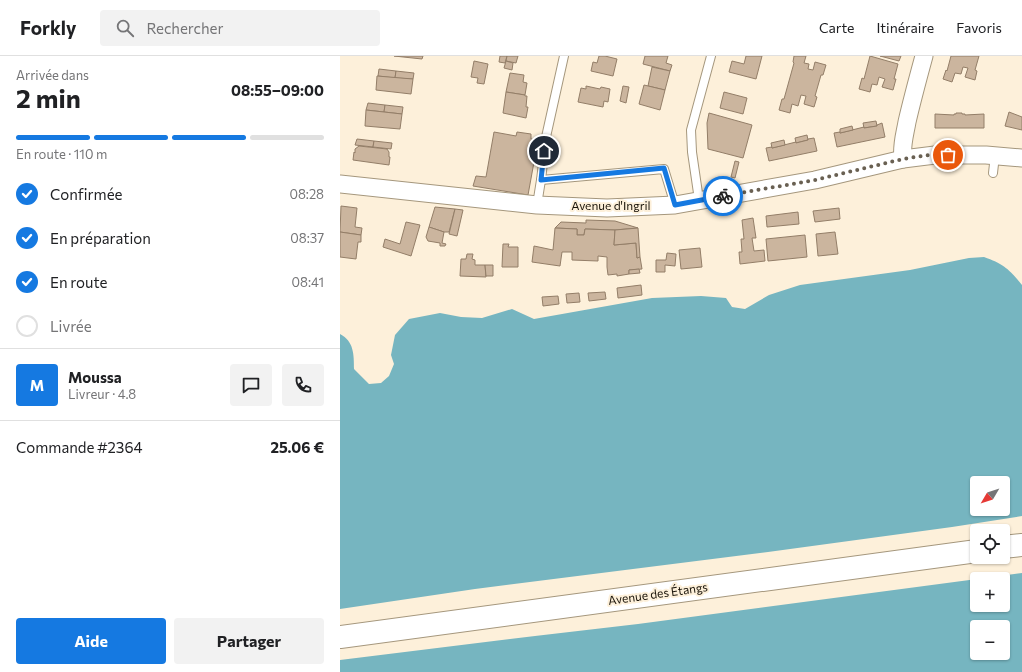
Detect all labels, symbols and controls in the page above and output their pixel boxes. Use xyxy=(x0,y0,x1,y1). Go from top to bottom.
search box xyxy=(100,10,380,46)
text: Forkly xyxy=(20,16,76,39)
icon: search xyxy=(114,17,136,39)
text: Rechercher xyxy=(146,19,224,37)
text: Carte xyxy=(819,19,854,36)
text: Itinéraire xyxy=(876,19,934,36)
text: Favoris xyxy=(956,19,1002,36)
text: Arrivée dans xyxy=(16,67,89,83)
text: 08:55–09:00 xyxy=(231,81,324,99)
text: 2 min xyxy=(16,82,81,113)
pin xyxy=(527,134,561,168)
pin xyxy=(931,138,965,172)
icon: home xyxy=(533,140,555,162)
icon: bag xyxy=(937,144,959,166)
text: En route · 110 m xyxy=(16,146,107,162)
courier xyxy=(703,176,743,216)
icon: check xyxy=(16,183,38,205)
text: Confirmée xyxy=(50,185,123,203)
icon: bike xyxy=(712,185,734,207)
text: 08:28 xyxy=(289,186,324,202)
street label: Avenue d'Ingril xyxy=(571,198,651,212)
icon: check xyxy=(16,227,38,249)
text: En préparation xyxy=(50,229,151,247)
text: 08:37 xyxy=(290,230,324,246)
icon: check xyxy=(16,271,38,293)
text: En route xyxy=(50,273,107,291)
text: 08:41 xyxy=(292,274,324,290)
text: Livrée xyxy=(50,317,92,335)
button: chat xyxy=(230,364,272,406)
button: phone xyxy=(282,364,324,406)
text: Moussa xyxy=(68,368,122,386)
text: M xyxy=(30,376,44,394)
text: Livreur · 4.8 xyxy=(68,386,136,402)
text: Commande #2364 xyxy=(16,438,143,456)
text: 25.06 € xyxy=(271,438,324,456)
north arrow xyxy=(970,476,1010,516)
map controls xyxy=(970,476,1010,660)
button: locate xyxy=(970,524,1010,564)
button: + xyxy=(970,572,1010,612)
street label: Avenue des Étangs xyxy=(607,579,709,607)
button: Aide xyxy=(16,618,166,664)
button: Partager xyxy=(174,618,324,664)
button: − xyxy=(970,620,1010,660)

